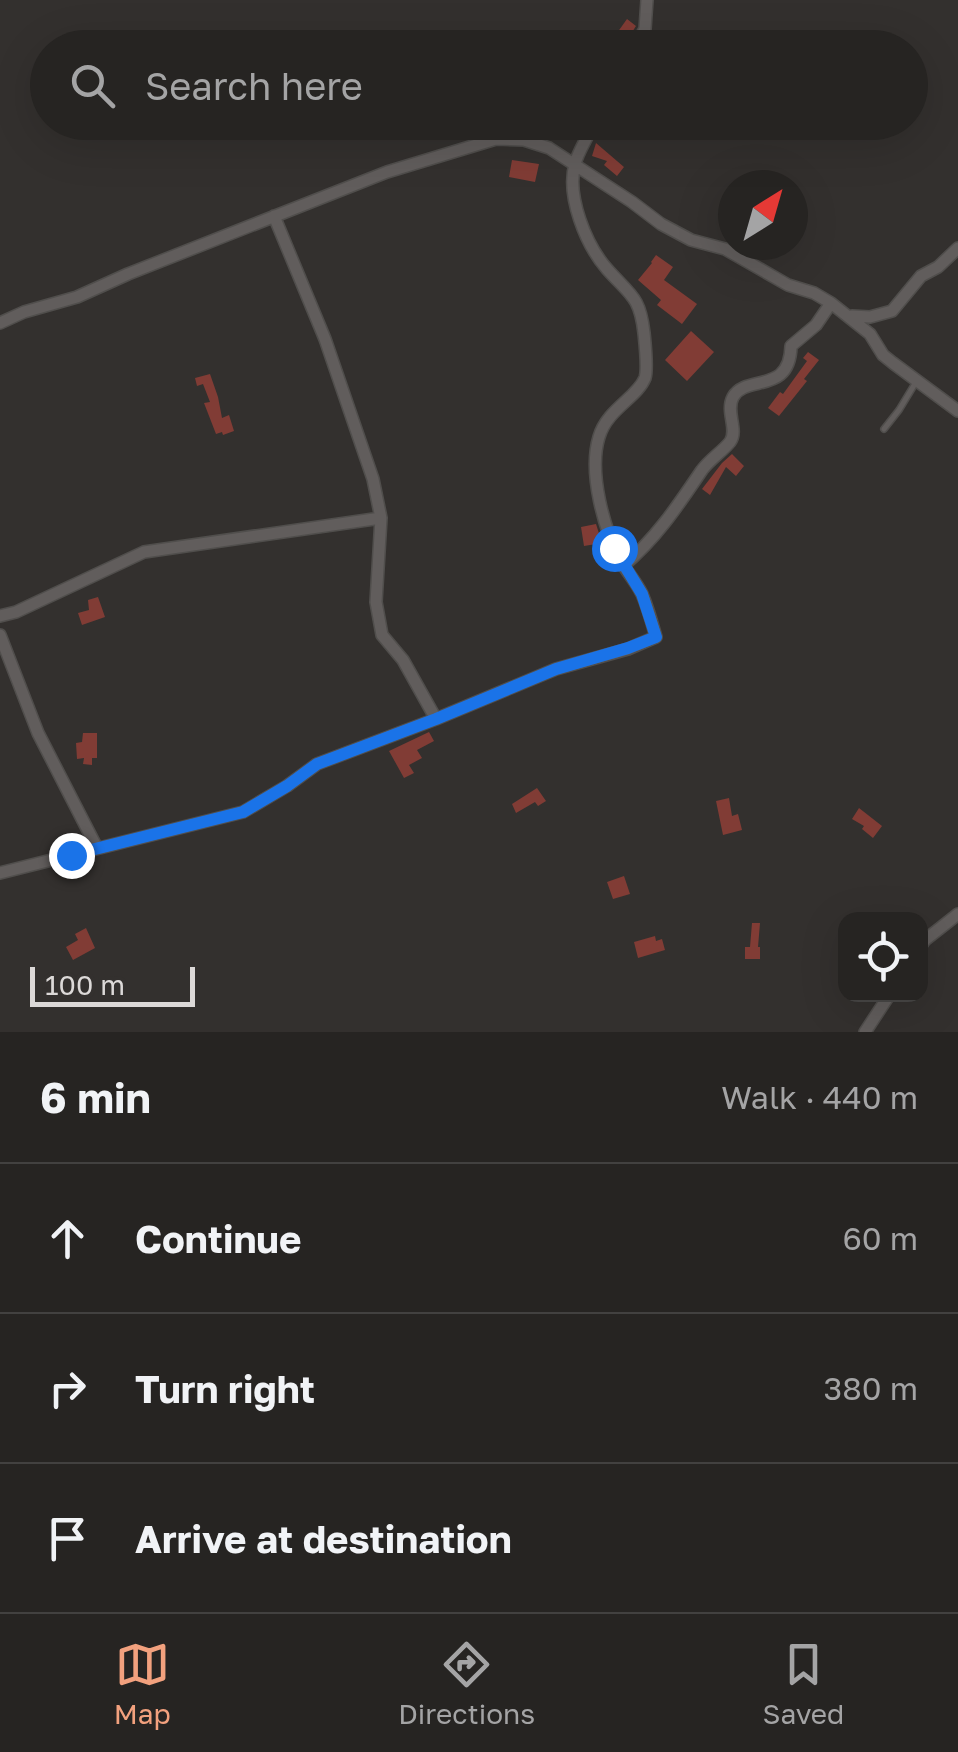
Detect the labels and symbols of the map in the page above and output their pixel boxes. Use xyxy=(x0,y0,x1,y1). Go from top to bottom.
north arrow xyxy=(718,170,808,260)
route start xyxy=(592,526,638,572)
route end xyxy=(49,833,95,879)
scale bar xyxy=(30,962,195,1006)

